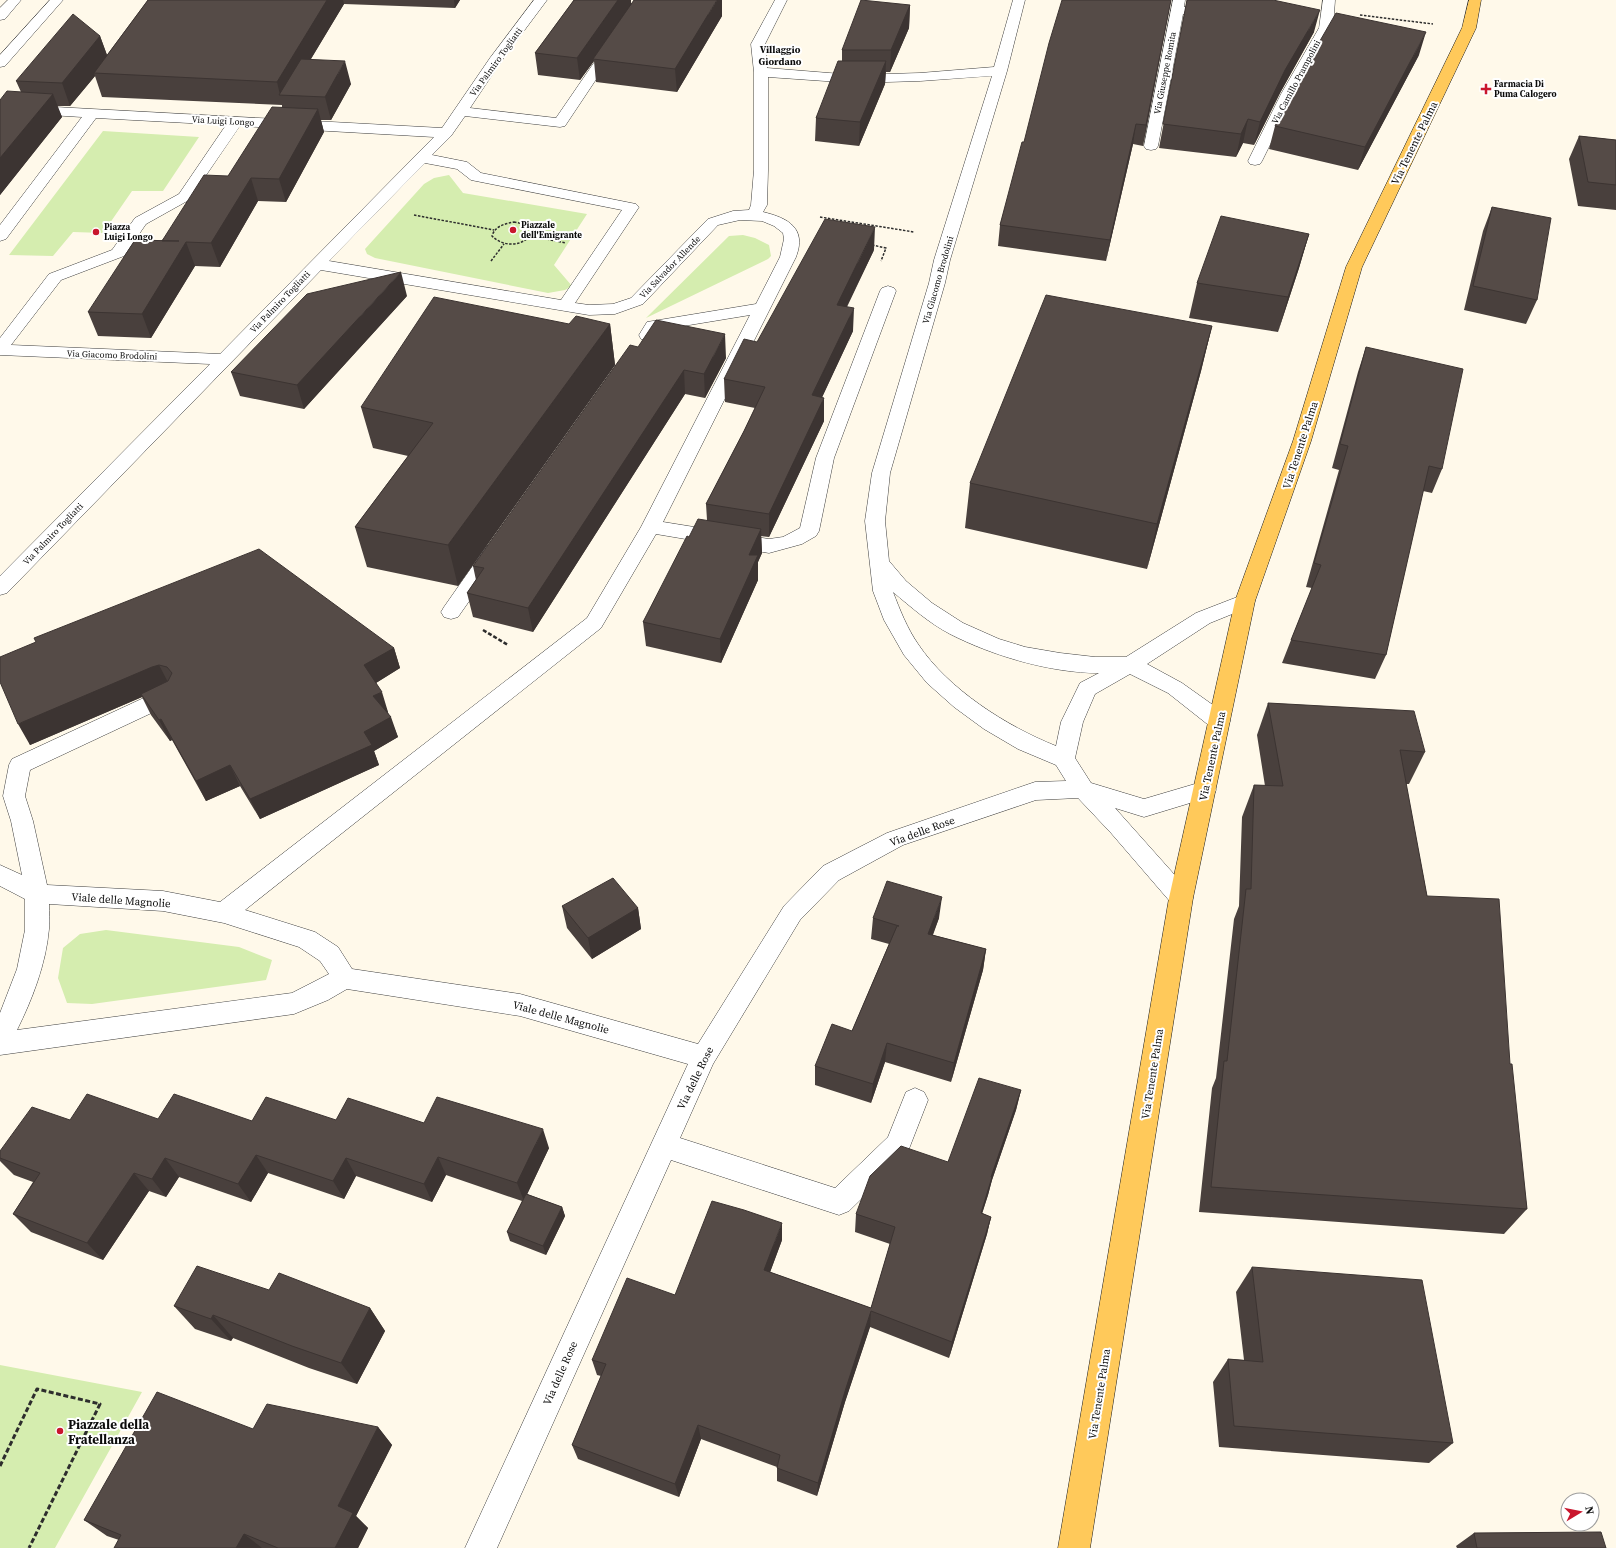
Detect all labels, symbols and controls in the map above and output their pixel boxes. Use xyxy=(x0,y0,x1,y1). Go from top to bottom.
street label: Via Palmiro Togliatti xyxy=(467,25,525,99)
street label: Via Giuseppe Romita xyxy=(1151,30,1179,115)
street label: Via Camillo Prampolini xyxy=(1269,38,1323,126)
district label: Villaggio Giordano xyxy=(759,43,802,68)
place label: Farmacia Di Puma Calogero xyxy=(1494,78,1557,100)
marker: Farmacia Di Puma Calogero xyxy=(1481,84,1491,94)
street label: Via Tenente Palma xyxy=(1388,99,1441,188)
street label: Via Luigi Longo xyxy=(191,113,255,129)
place label: Piazzale dell'Emigrante xyxy=(521,219,582,241)
place label: Piazza Luigi Longo xyxy=(104,221,153,243)
marker: Piazzale dell'Emigrante xyxy=(508,225,518,235)
marker: Piazza Luigi Longo xyxy=(91,227,101,237)
street label: Via Salvador Allende xyxy=(637,233,703,301)
street label: Via Giacomo Brodolini xyxy=(920,234,956,325)
street label: Via Palmiro Togliatti xyxy=(247,268,313,336)
street label: Via Giacomo Brodolini xyxy=(66,347,158,363)
street label: Via Tenente Palma xyxy=(1279,399,1322,491)
street label: Via Palmiro Togliatti xyxy=(20,500,86,568)
street label: Via Tenente Palma xyxy=(1196,710,1229,802)
street label: Via delle Rose xyxy=(887,813,957,850)
street label: Viale delle Magnolie xyxy=(71,890,172,911)
street label: Viale delle Magnolie xyxy=(511,997,611,1038)
street label: Via Tenente Palma xyxy=(1138,1027,1167,1120)
street label: Via delle Rose xyxy=(674,1044,717,1112)
street label: Via delle Rose xyxy=(540,1339,581,1408)
street label: Via Tenente Palma xyxy=(1085,1347,1114,1440)
place label: Piazzale della Fratellanza xyxy=(68,1416,149,1448)
marker: Piazzale della Fratellanza xyxy=(55,1426,65,1436)
north arrow xyxy=(1560,1492,1600,1532)
text: N xyxy=(1581,1505,1597,1516)

